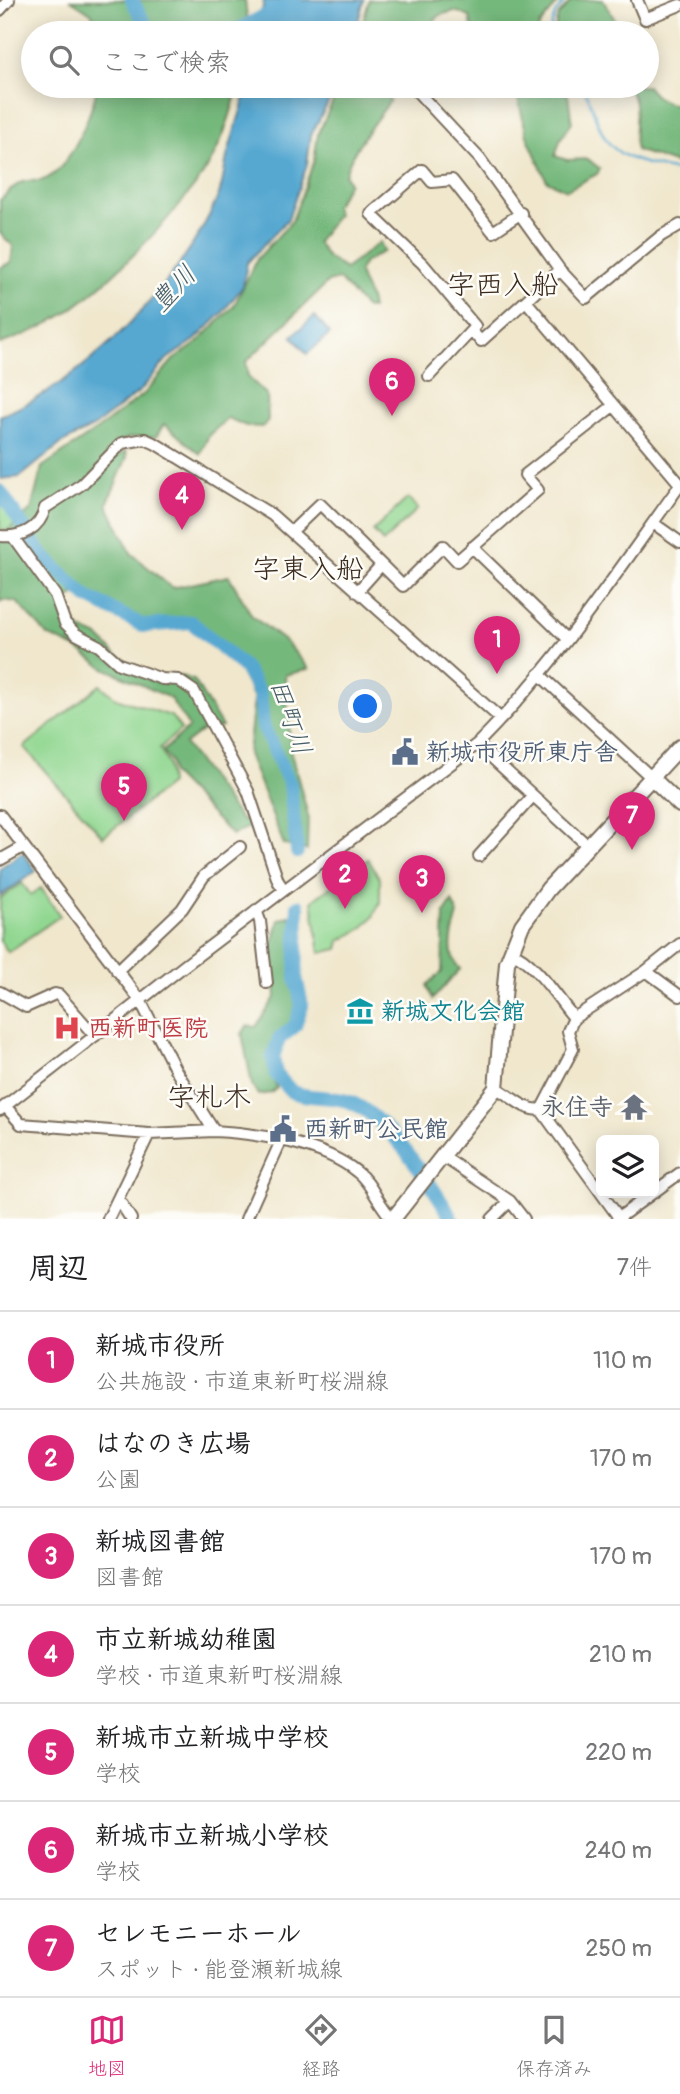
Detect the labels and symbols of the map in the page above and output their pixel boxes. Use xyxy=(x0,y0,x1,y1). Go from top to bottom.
water label: 豊川 xyxy=(144,259,203,319)
district label: 字西入船 xyxy=(447,268,559,303)
pin: 6 xyxy=(369,358,415,416)
pin: 4 xyxy=(159,472,205,530)
district label: 字東入船 xyxy=(252,552,364,587)
pin: 1 xyxy=(474,616,520,674)
water label: 田町川 xyxy=(262,675,318,759)
your location xyxy=(348,689,382,723)
public building icon: 新城市役所東庁舎 xyxy=(390,737,420,767)
place label: 新城市役所東庁舎 xyxy=(426,738,618,767)
pin: 5 xyxy=(101,763,147,821)
pin: 7 xyxy=(609,792,655,850)
pin: 2 xyxy=(322,851,368,909)
pin: 3 xyxy=(399,855,445,913)
museum icon: 新城文化会館 xyxy=(345,996,375,1026)
place label: 新城文化会館 xyxy=(381,997,525,1026)
hospital icon: 西新町医院 xyxy=(52,1013,82,1043)
place label: 西新町医院 xyxy=(88,1014,208,1043)
district label: 字札木 xyxy=(167,1080,251,1115)
temple icon: 永住寺 xyxy=(619,1092,649,1122)
place label: 永住寺 xyxy=(541,1093,613,1122)
public building icon: 西新町公民館 xyxy=(268,1114,298,1144)
place label: 西新町公民館 xyxy=(304,1115,448,1144)

